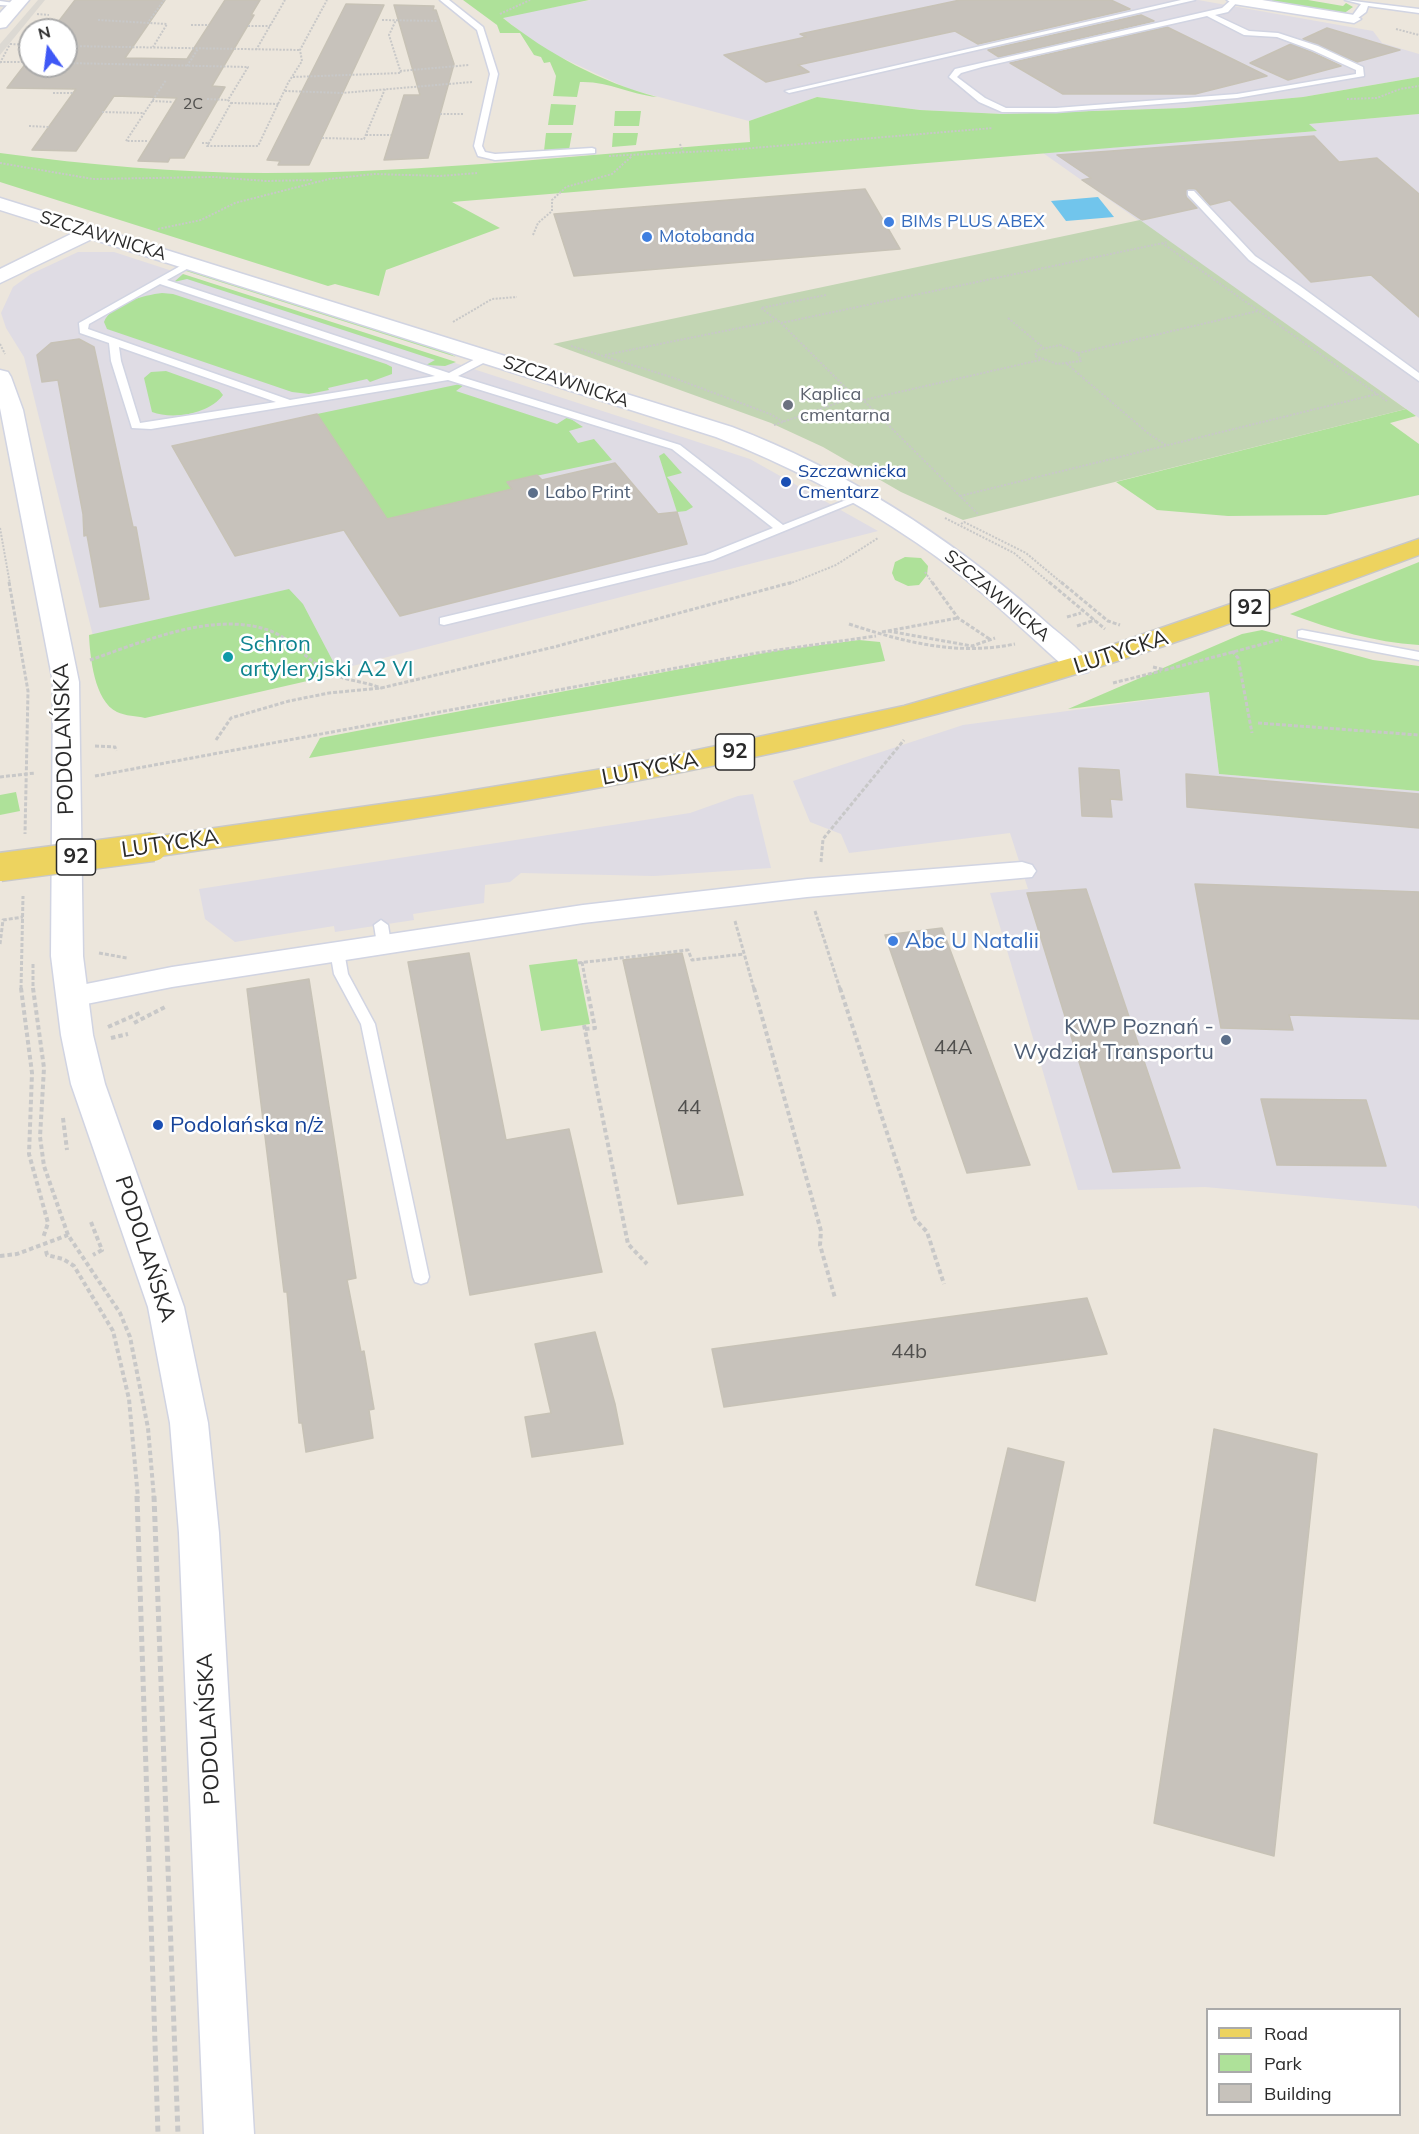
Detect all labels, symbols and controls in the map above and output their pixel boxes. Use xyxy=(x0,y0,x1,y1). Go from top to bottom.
north arrow xyxy=(18,18,78,78)
text: N xyxy=(36,21,52,44)
house number: 2C xyxy=(183,94,203,114)
street label: SZCZAWNICKA xyxy=(37,207,169,265)
place label: BIMs PLUS ABEX xyxy=(901,211,1045,233)
marker: BIMs PLUS ABEX xyxy=(882,215,896,229)
place label: Motobanda xyxy=(659,226,755,248)
marker: Motobanda xyxy=(640,230,654,244)
street label: SZCZAWNICKA xyxy=(500,351,632,413)
place label: Kaplica cmentarna xyxy=(800,384,890,426)
marker: Kaplica cmentarna xyxy=(781,398,795,412)
place label: Szczawnicka Cmentarz xyxy=(798,461,907,504)
marker: Szczawnicka Cmentarz xyxy=(779,475,793,489)
place label: Labo Print xyxy=(545,482,631,504)
marker: Labo Print xyxy=(526,486,540,500)
street label: SZCZAWNICKA xyxy=(940,546,1054,646)
road number: 92 xyxy=(1230,590,1270,626)
street label: LUTYCKA xyxy=(1070,624,1172,680)
place label: Schron artyleryjski A2 VI xyxy=(240,631,413,682)
marker: Schron artyleryjski A2 VI xyxy=(221,650,235,664)
street label: PODOLAŃSKA xyxy=(48,663,80,815)
road number: 92 xyxy=(716,734,754,770)
street label: LUTYCKA xyxy=(599,747,701,791)
street label: LUTYCKA xyxy=(120,824,220,864)
road number: 92 xyxy=(56,839,96,875)
place label: Abc U Natalii xyxy=(905,928,1039,954)
marker: Abc U Natalii xyxy=(886,934,900,948)
place label: KWP Poznań - Wydział Transportu xyxy=(1013,1014,1214,1066)
marker: KWP Poznań - Wydział Transportu xyxy=(1219,1033,1233,1047)
house number: 44A xyxy=(934,1036,972,1060)
house number: 44 xyxy=(677,1096,701,1120)
place label: Podolańska n/ż xyxy=(170,1112,324,1138)
marker: Podolańska n/ż xyxy=(151,1118,165,1132)
street label: PODOLAŃSKA xyxy=(109,1173,181,1325)
house number: 44b xyxy=(891,1340,927,1364)
street label: PODOLAŃSKA xyxy=(192,1652,226,1806)
legend xyxy=(1206,2008,1401,2116)
text: Road xyxy=(1264,2022,1308,2045)
text: Park xyxy=(1264,2052,1302,2075)
text: Building xyxy=(1264,2082,1332,2105)

